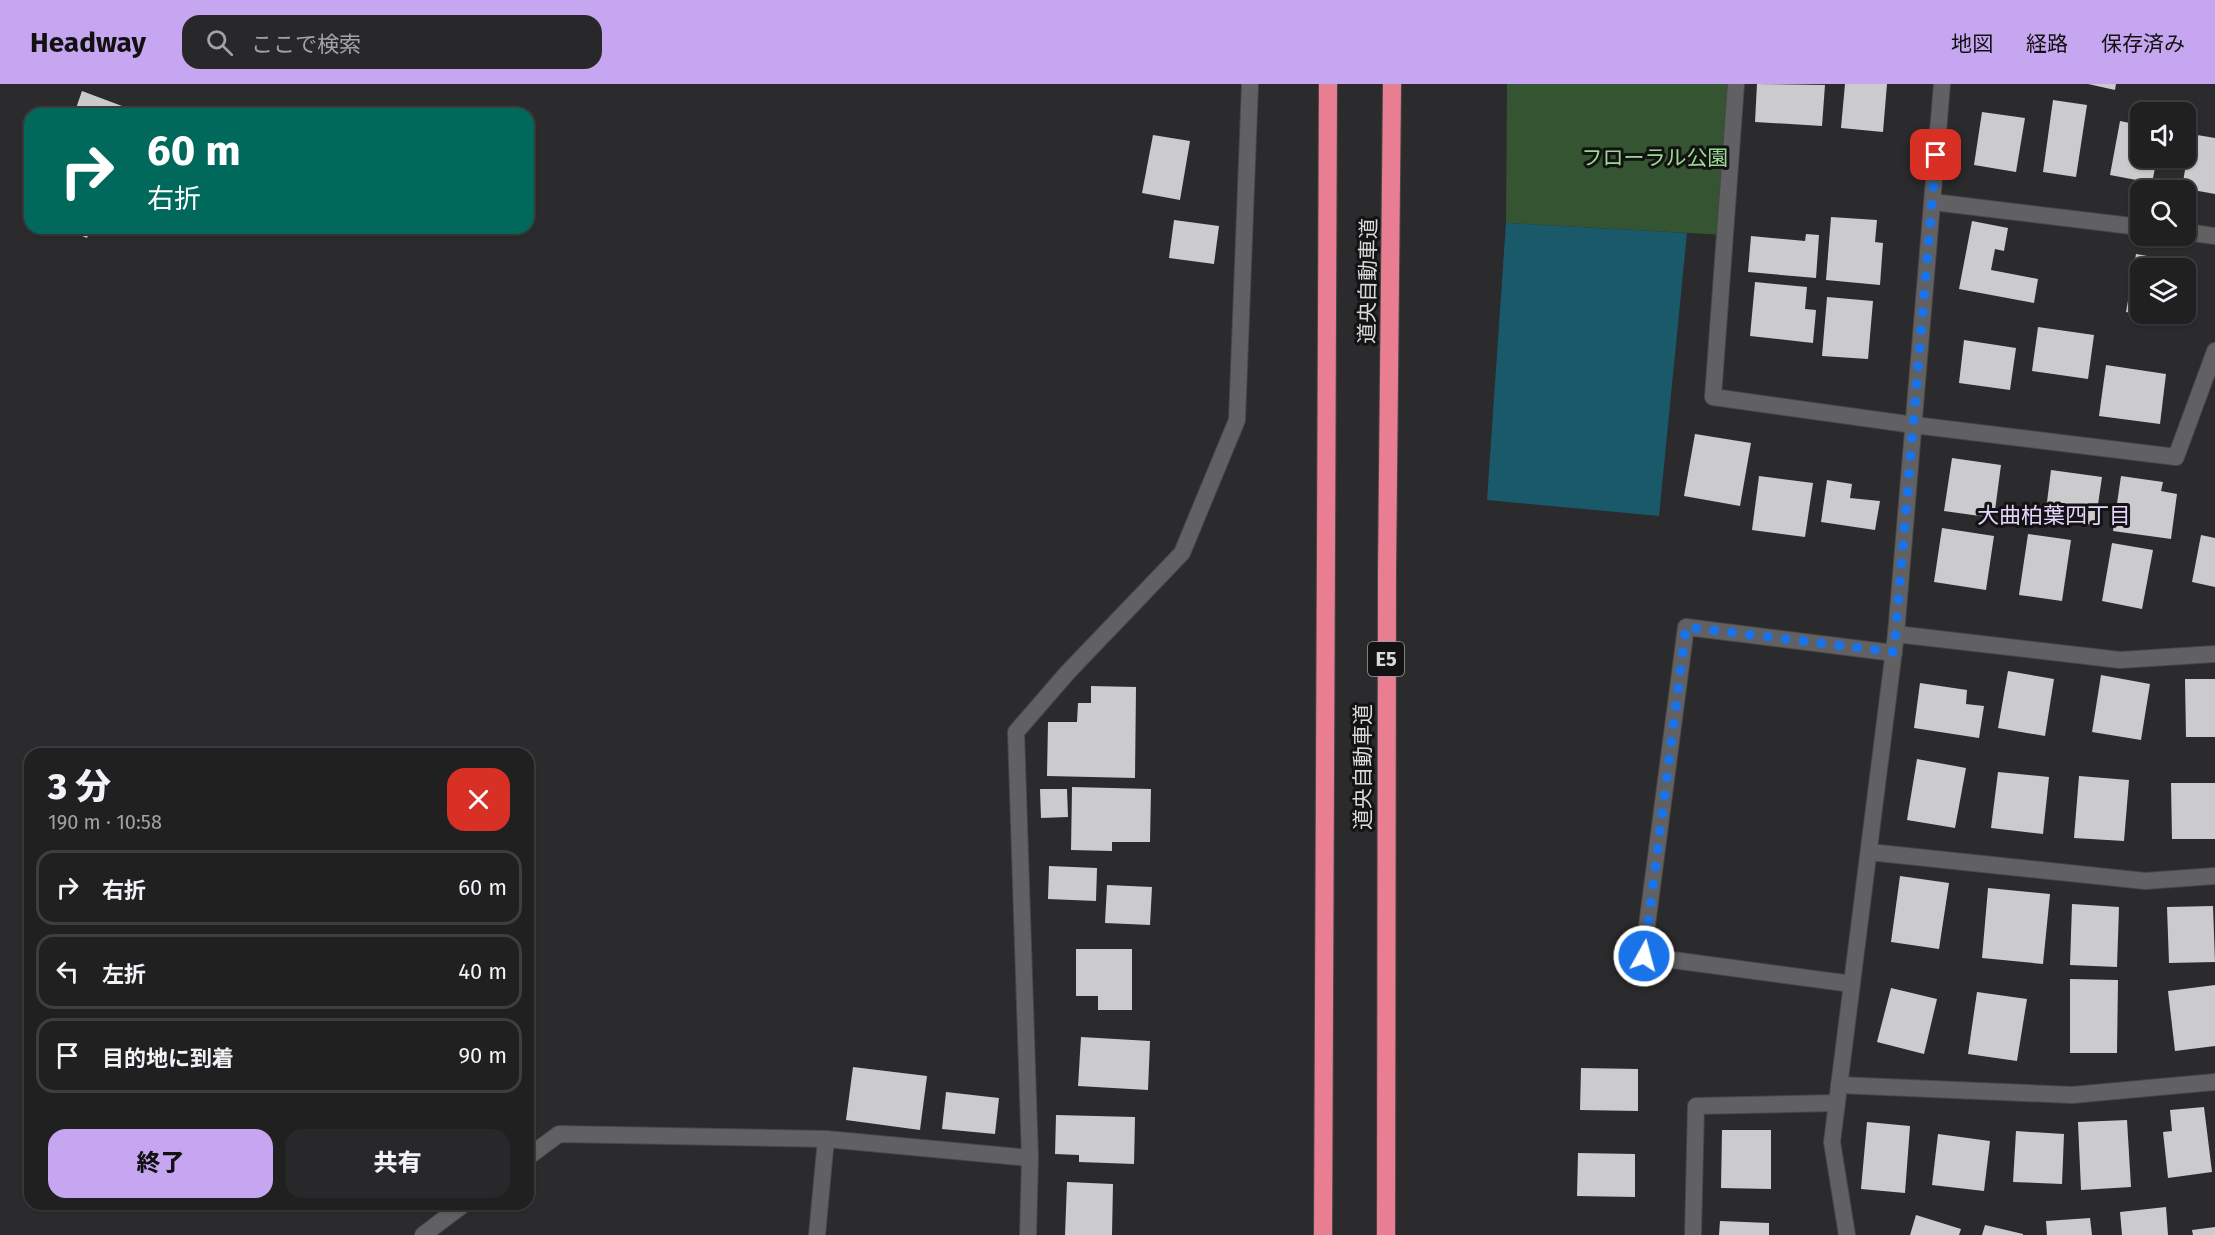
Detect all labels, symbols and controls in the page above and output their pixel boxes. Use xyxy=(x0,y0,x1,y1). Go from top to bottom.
search box xyxy=(182,15,602,69)
text: Headway xyxy=(30,26,146,59)
icon: search xyxy=(203,26,236,59)
text: ここで検索 xyxy=(251,31,361,58)
text: 地図 xyxy=(1951,31,1993,57)
text: 経路 xyxy=(2026,31,2068,57)
text: 保存済み xyxy=(2101,31,2185,57)
map controls xyxy=(2130,102,2196,324)
button: sound xyxy=(2130,102,2196,168)
text: 60 m xyxy=(147,126,241,176)
pin xyxy=(1910,129,1961,180)
icon: right xyxy=(48,132,126,210)
icon: arrive xyxy=(1919,138,1952,171)
park label: フローラル公園 xyxy=(1582,145,1729,171)
button: search xyxy=(2130,180,2196,246)
text: 右折 xyxy=(147,183,201,215)
street label: 道央自動車道 xyxy=(1354,218,1382,344)
button: layers xyxy=(2130,258,2196,324)
district label: 大曲柏葉四丁目 xyxy=(1977,502,2131,529)
road number: E5 xyxy=(1368,642,1404,676)
street label: 道央自動車道 xyxy=(1350,704,1376,830)
text: 3 分 xyxy=(48,765,111,809)
button: close xyxy=(447,768,510,831)
text: 190 m · 10:58 xyxy=(48,810,162,834)
icon: right xyxy=(51,871,84,904)
text: 60 m xyxy=(458,874,507,901)
text: 右折 xyxy=(102,877,146,904)
position arrow xyxy=(1612,924,1676,988)
icon: left xyxy=(51,955,84,988)
text: 40 m xyxy=(458,958,507,985)
text: 左折 xyxy=(102,961,146,988)
icon: arrive xyxy=(51,1039,84,1072)
text: 90 m xyxy=(458,1042,507,1069)
text: 目的地に到着 xyxy=(102,1045,234,1072)
button: 終了 xyxy=(48,1129,273,1198)
button: 共有 xyxy=(285,1129,510,1198)

